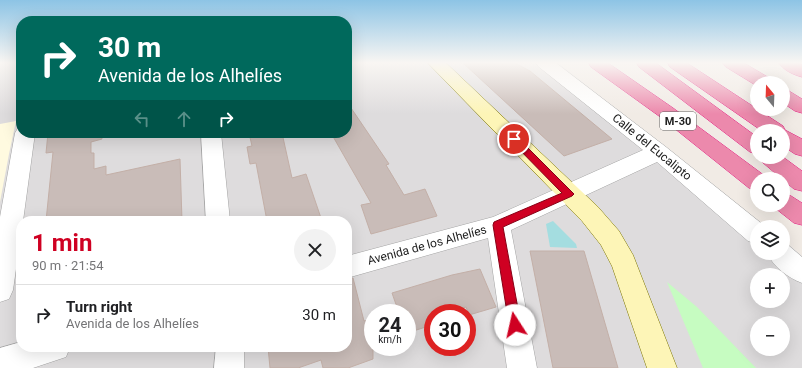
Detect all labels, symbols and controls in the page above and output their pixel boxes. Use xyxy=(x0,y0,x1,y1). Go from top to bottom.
text: 30 m xyxy=(98,31,161,64)
icon: right xyxy=(32,32,84,84)
text: Avenida de los Alhelíes xyxy=(98,65,282,86)
north arrow xyxy=(750,76,790,116)
map controls xyxy=(750,76,790,356)
icon: left xyxy=(131,108,153,130)
icon: ahead xyxy=(173,108,195,130)
icon: right xyxy=(215,108,237,130)
street label: Calle del Eucalipto xyxy=(610,111,695,183)
road number: M-30 xyxy=(660,112,696,130)
pin xyxy=(497,122,531,156)
button: sound xyxy=(750,124,790,164)
icon: arrive xyxy=(503,128,525,150)
button: search xyxy=(750,172,790,212)
button: layers xyxy=(750,220,790,260)
street label: Avenida de los Alhelíes xyxy=(366,222,488,268)
text: 1 min xyxy=(32,229,92,257)
button: close xyxy=(294,229,336,271)
text: 90 m · 21:54 xyxy=(32,258,103,273)
button: + xyxy=(750,268,790,308)
text: Turn right xyxy=(66,298,132,316)
icon: right xyxy=(32,304,54,326)
speed limit sign: 30 xyxy=(424,304,476,356)
position arrow xyxy=(494,304,536,346)
text: 30 m xyxy=(302,306,336,324)
text: 24 xyxy=(379,313,401,337)
text: Avenida de los Alhelíes xyxy=(66,316,199,331)
button: − xyxy=(750,316,790,356)
text: km/h xyxy=(378,334,402,345)

